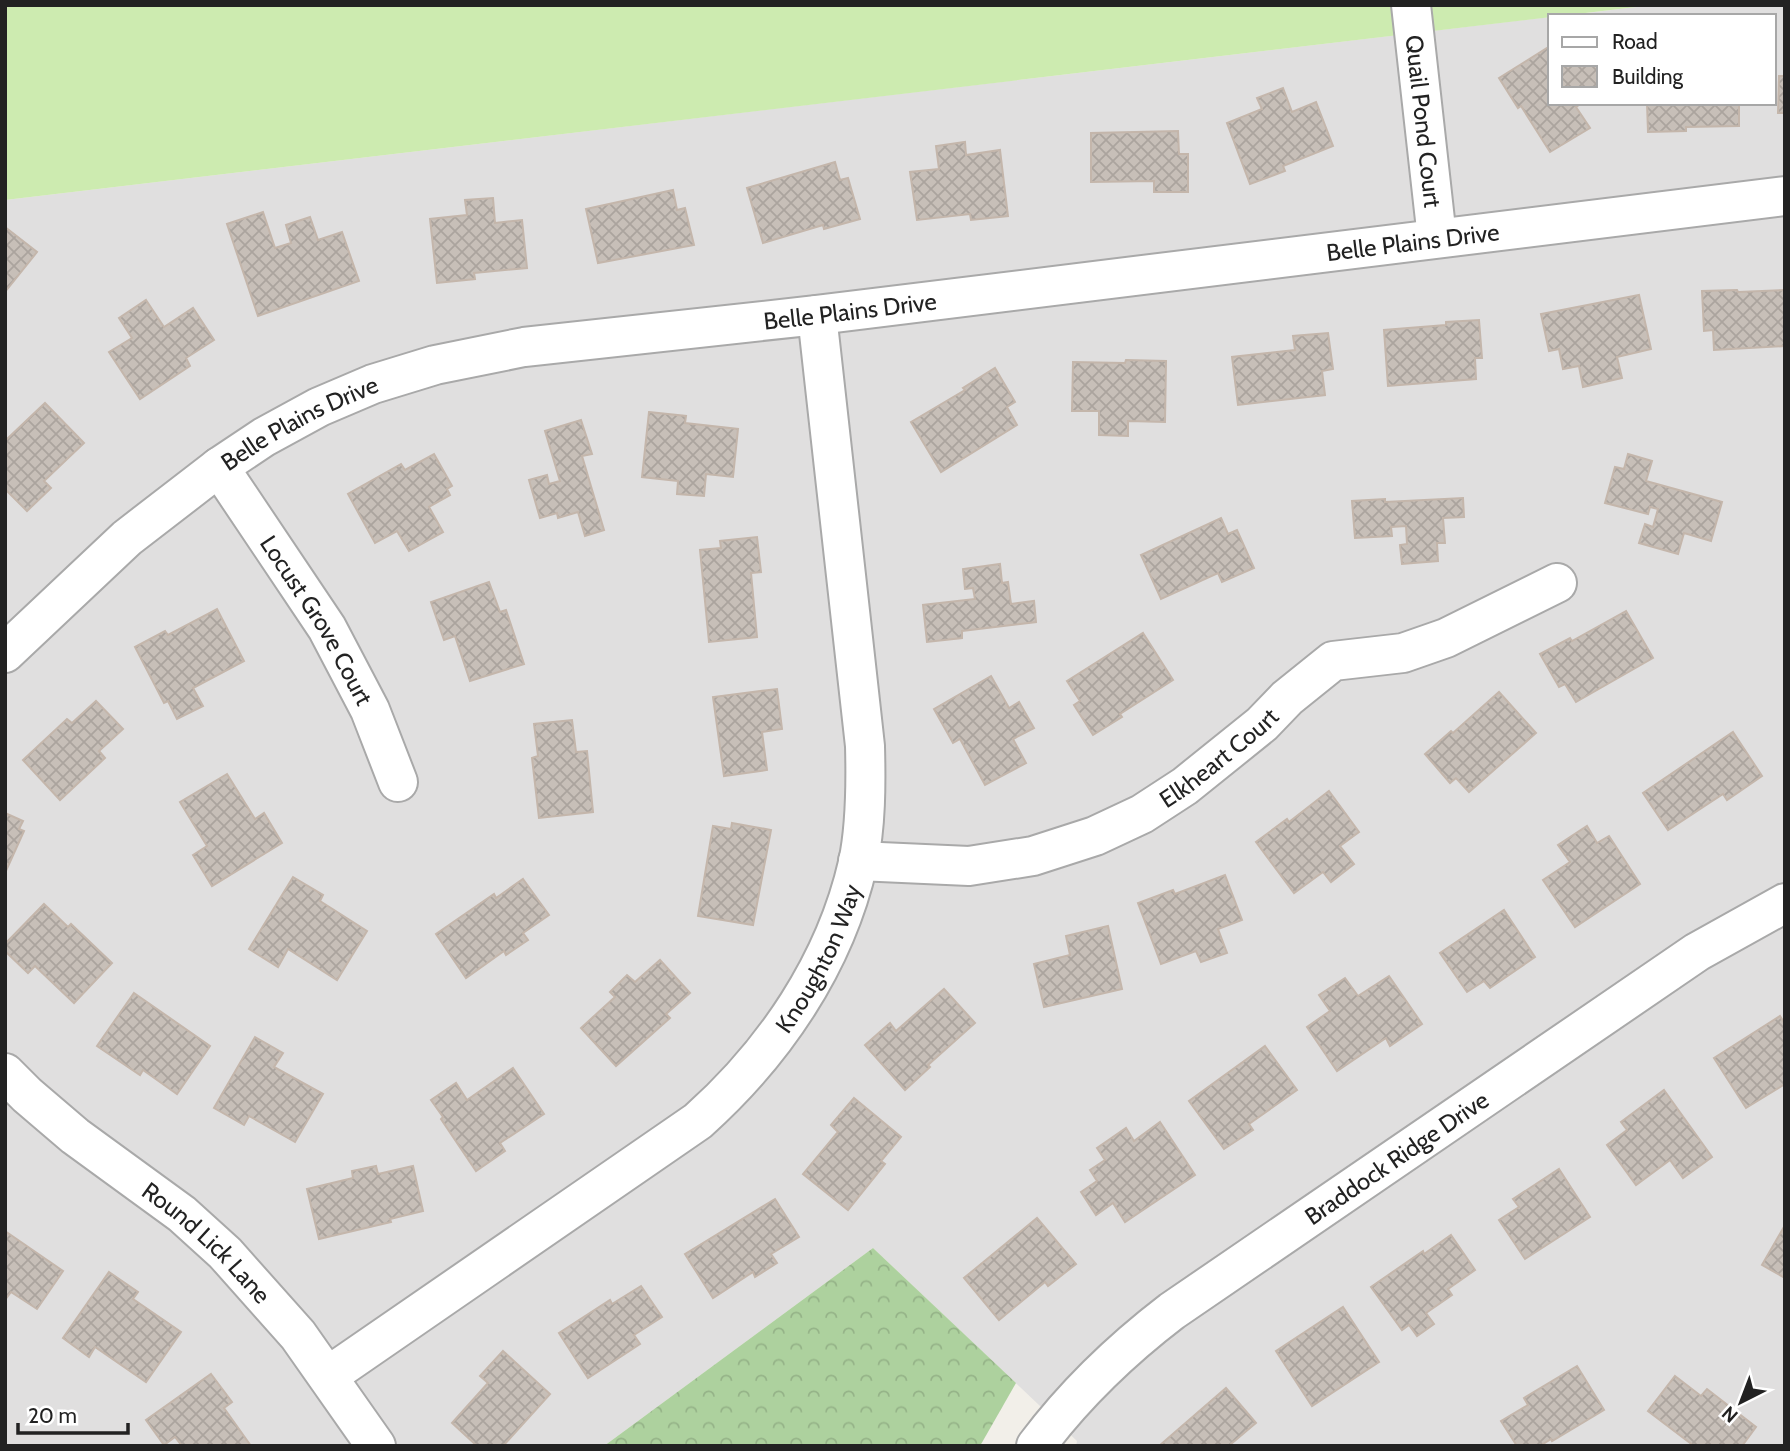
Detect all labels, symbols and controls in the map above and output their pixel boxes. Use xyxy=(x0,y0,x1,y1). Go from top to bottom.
legend xyxy=(1548,14,1776,105)
text: Road xyxy=(1612,29,1658,54)
street label: Quail Pond Court xyxy=(1400,34,1448,209)
text: Building xyxy=(1612,64,1684,89)
street label: Belle Plains Drive xyxy=(1325,217,1501,267)
street label: Belle Plains Drive xyxy=(762,286,938,335)
street label: Belle Plains Drive xyxy=(215,369,382,476)
street label: Locust Grove Court xyxy=(254,530,379,710)
street label: Elkheart Court xyxy=(1154,702,1284,813)
street label: Knoughton Way xyxy=(769,881,866,1038)
street label: Braddock Ridge Drive xyxy=(1299,1085,1494,1231)
street label: Round Lick Lane xyxy=(137,1176,277,1309)
north arrow xyxy=(1706,1367,1776,1437)
scale bar xyxy=(18,1392,128,1436)
text: N xyxy=(1717,1401,1743,1427)
text: 20 m xyxy=(28,1403,77,1428)

